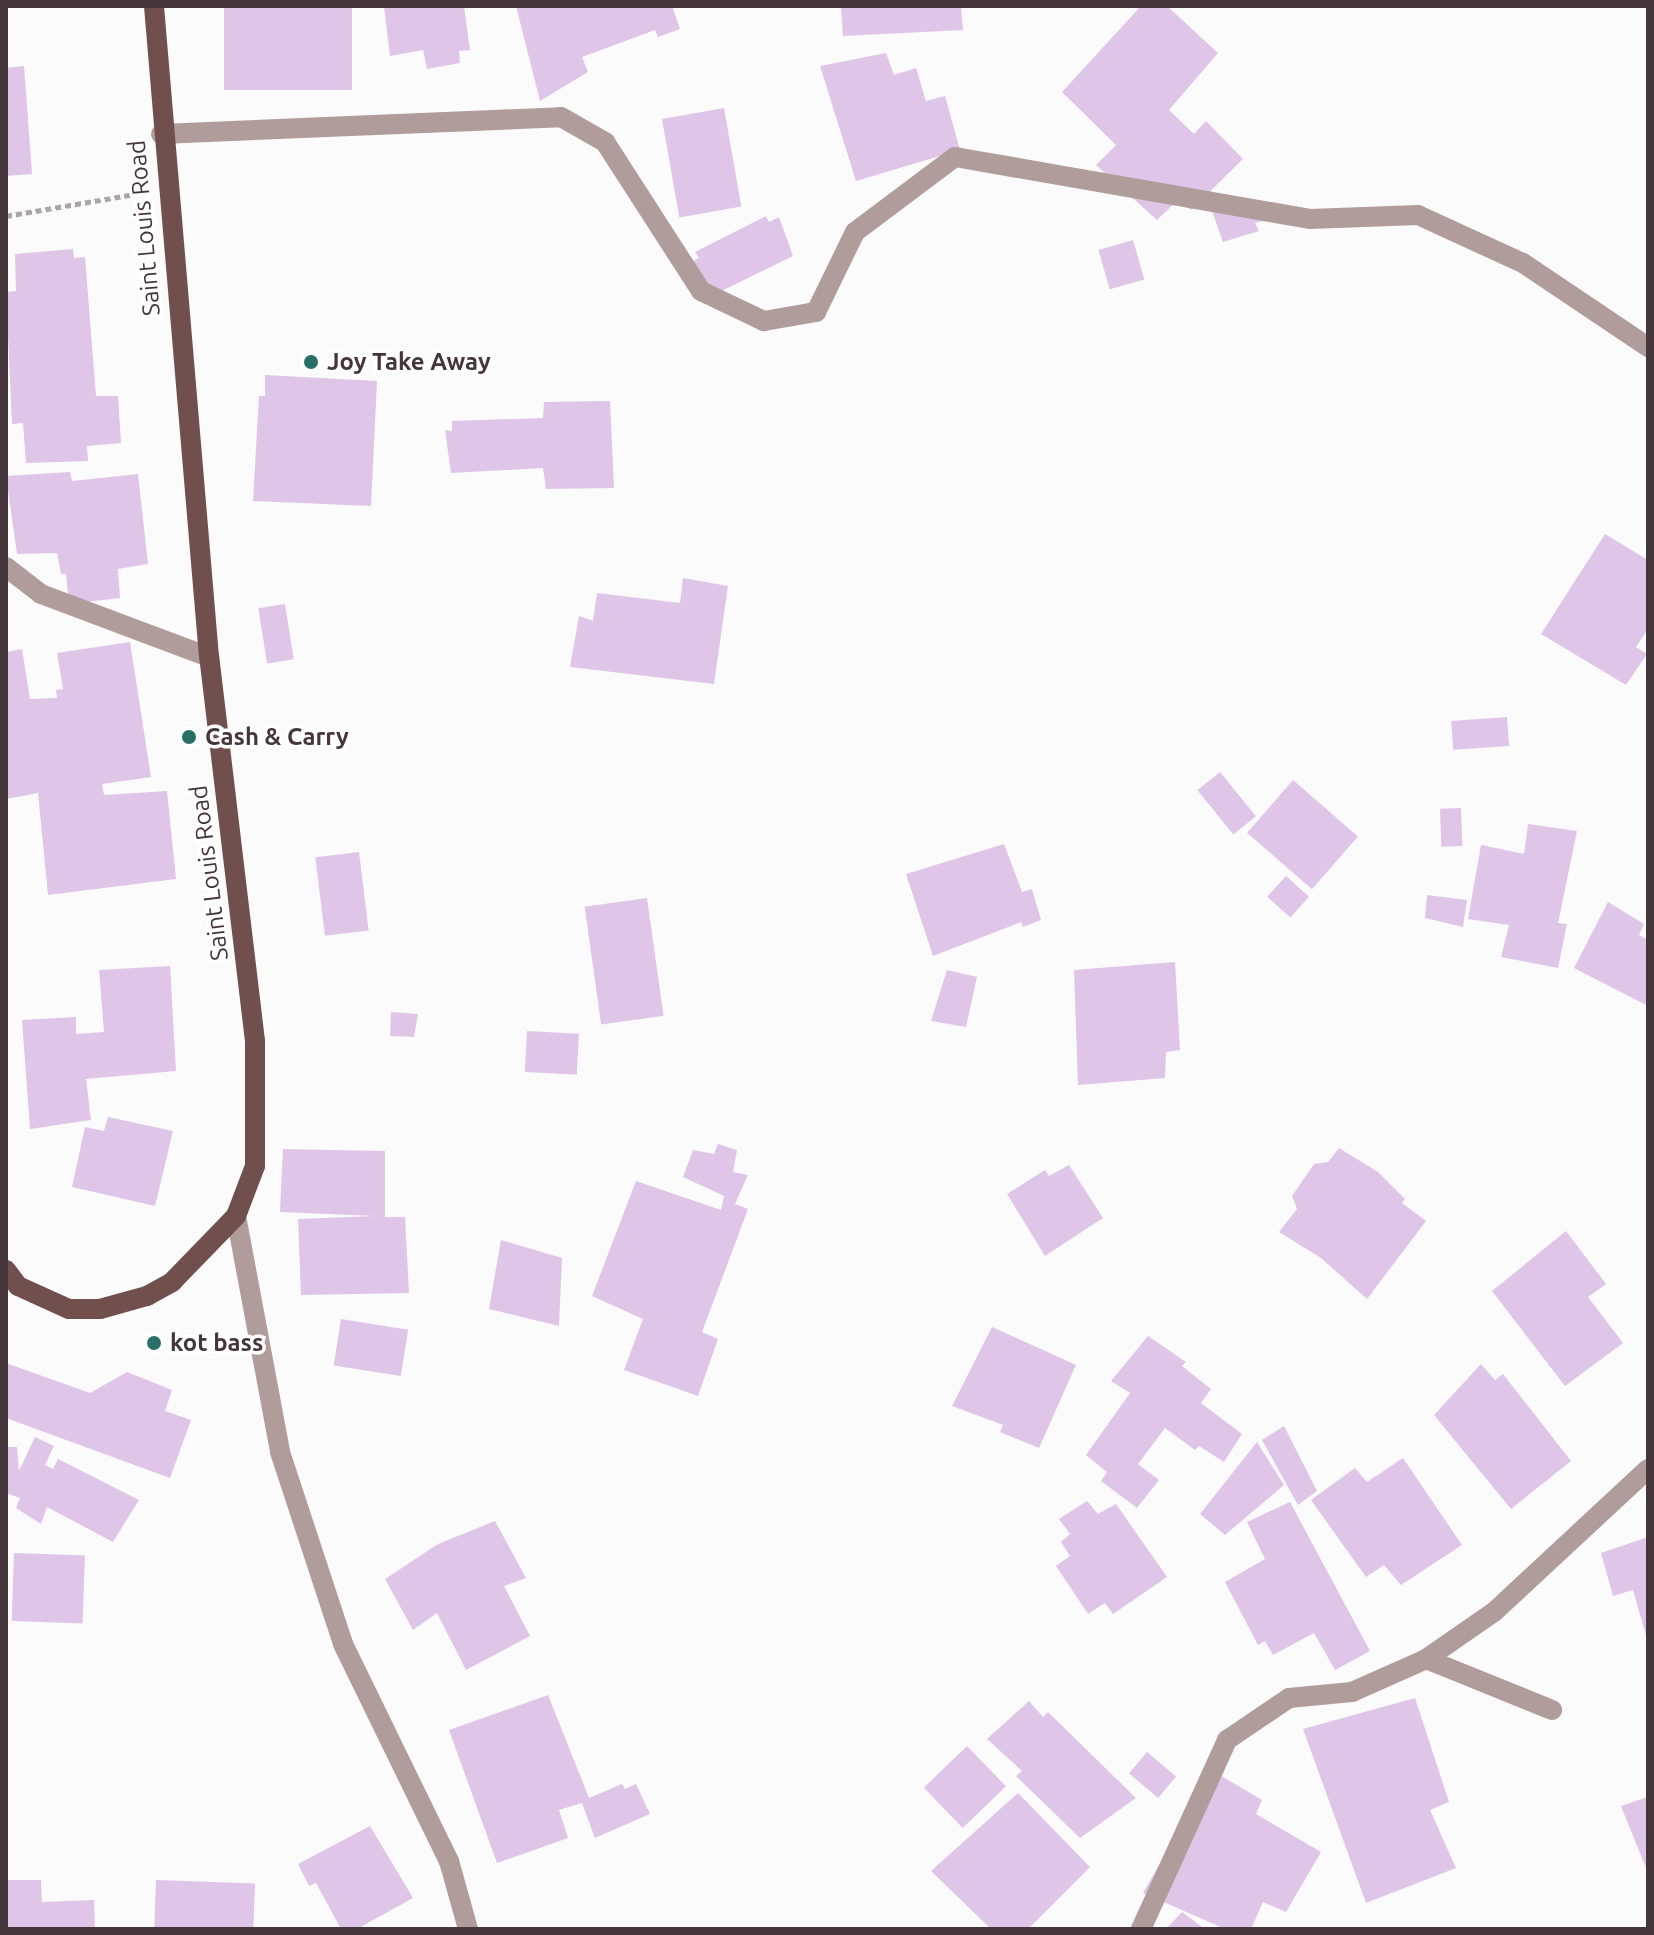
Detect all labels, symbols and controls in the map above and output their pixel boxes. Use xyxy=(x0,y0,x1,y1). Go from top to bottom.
street label: Saint Louis Road xyxy=(122,139,166,317)
place label: Joy Take Away xyxy=(327,348,491,376)
marker: Joy Take Away xyxy=(302,353,320,371)
place label: Cash & Carry xyxy=(205,723,349,751)
marker: Cash & Carry xyxy=(180,728,198,746)
street label: Saint Louis Road xyxy=(184,784,234,962)
place label: kot bass xyxy=(170,1329,263,1357)
marker: kot bass xyxy=(145,1334,163,1352)

